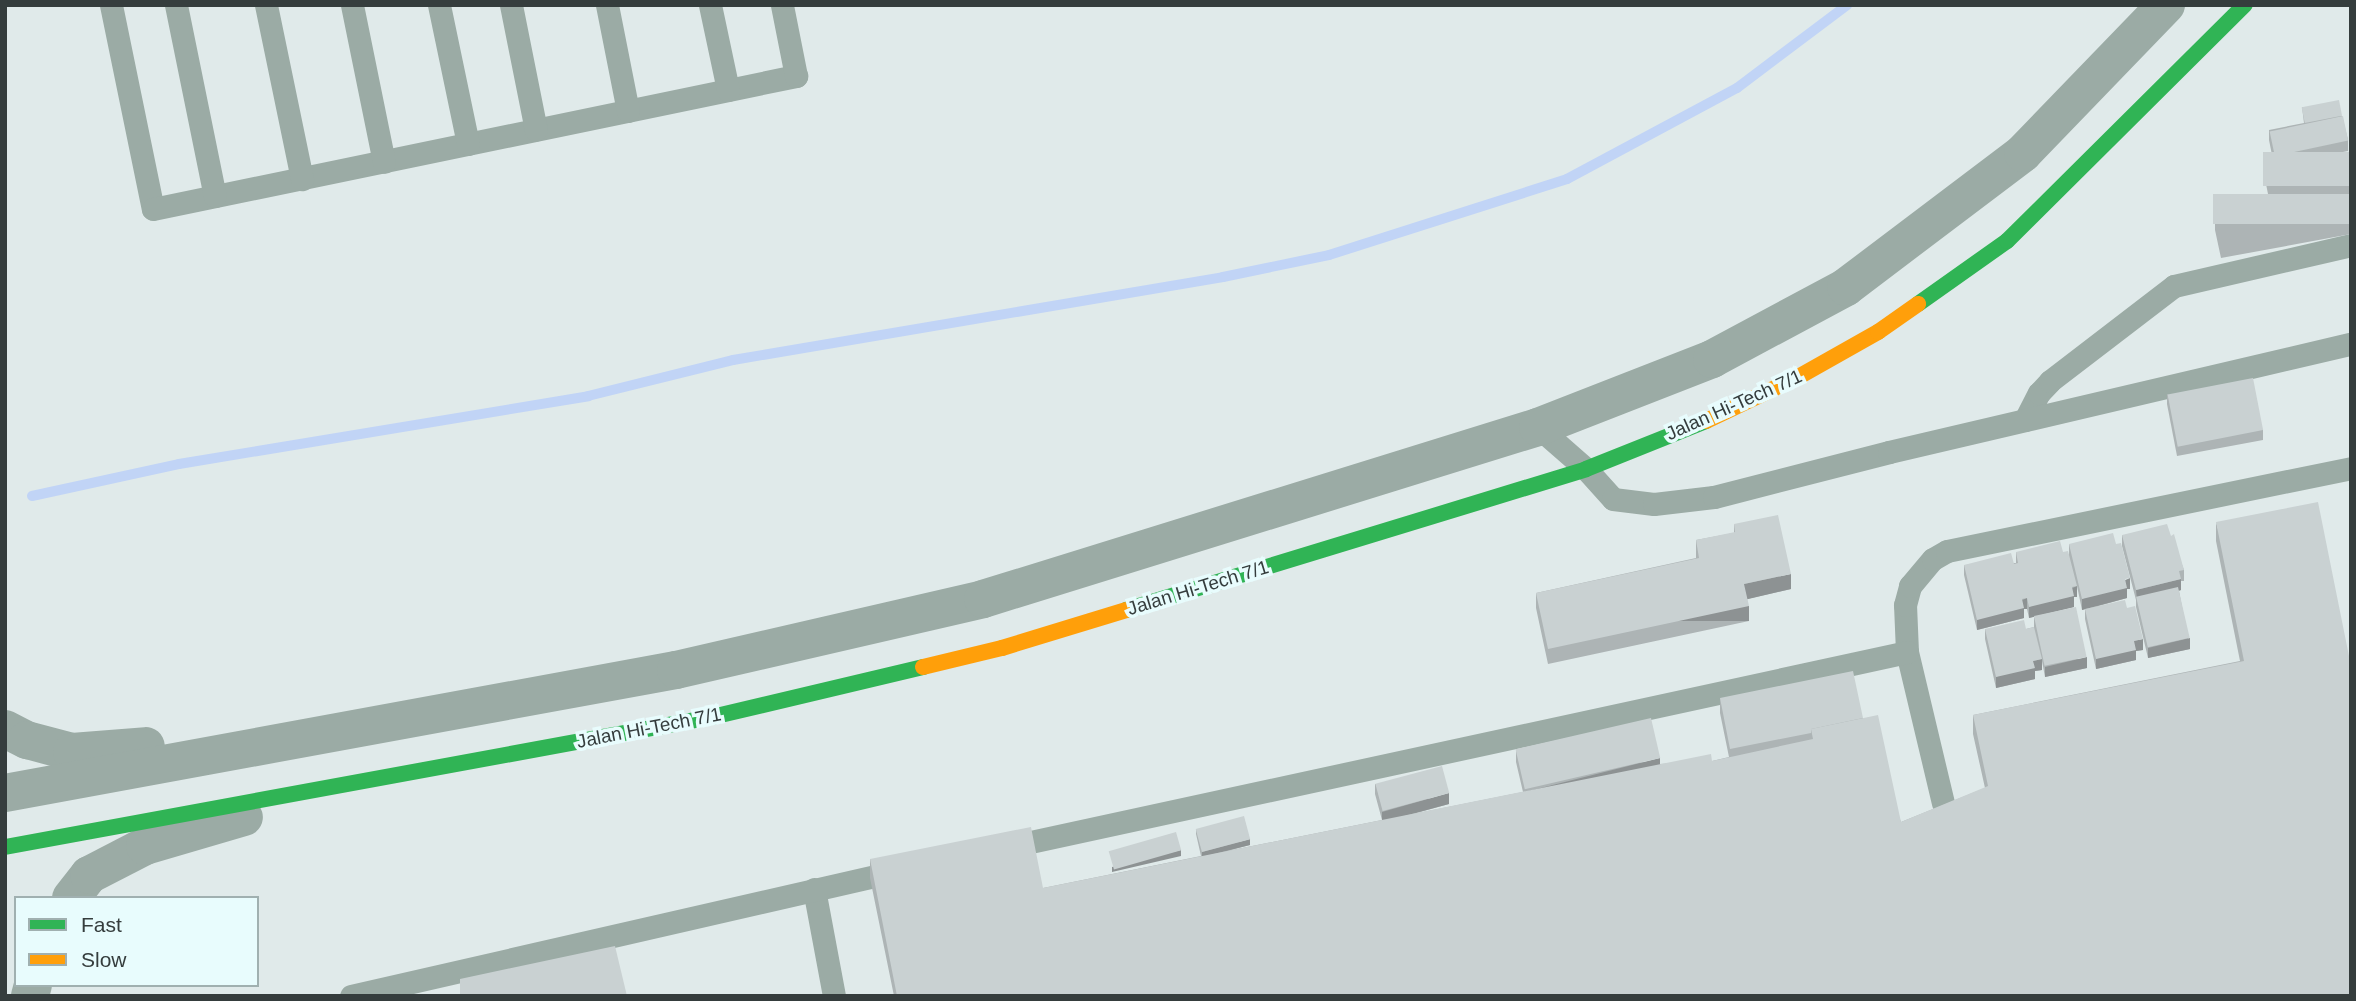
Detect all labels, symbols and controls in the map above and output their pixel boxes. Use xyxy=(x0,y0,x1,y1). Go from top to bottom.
street label: Jalan Hi-Tech 7/1 xyxy=(1662,365,1806,445)
street label: Jalan Hi-Tech 7/1 xyxy=(1124,556,1272,620)
street label: Jalan Hi-Tech 7/1 xyxy=(575,703,723,753)
legend xyxy=(14,896,259,987)
text: Fast xyxy=(81,913,122,936)
text: Slow xyxy=(81,948,127,971)

